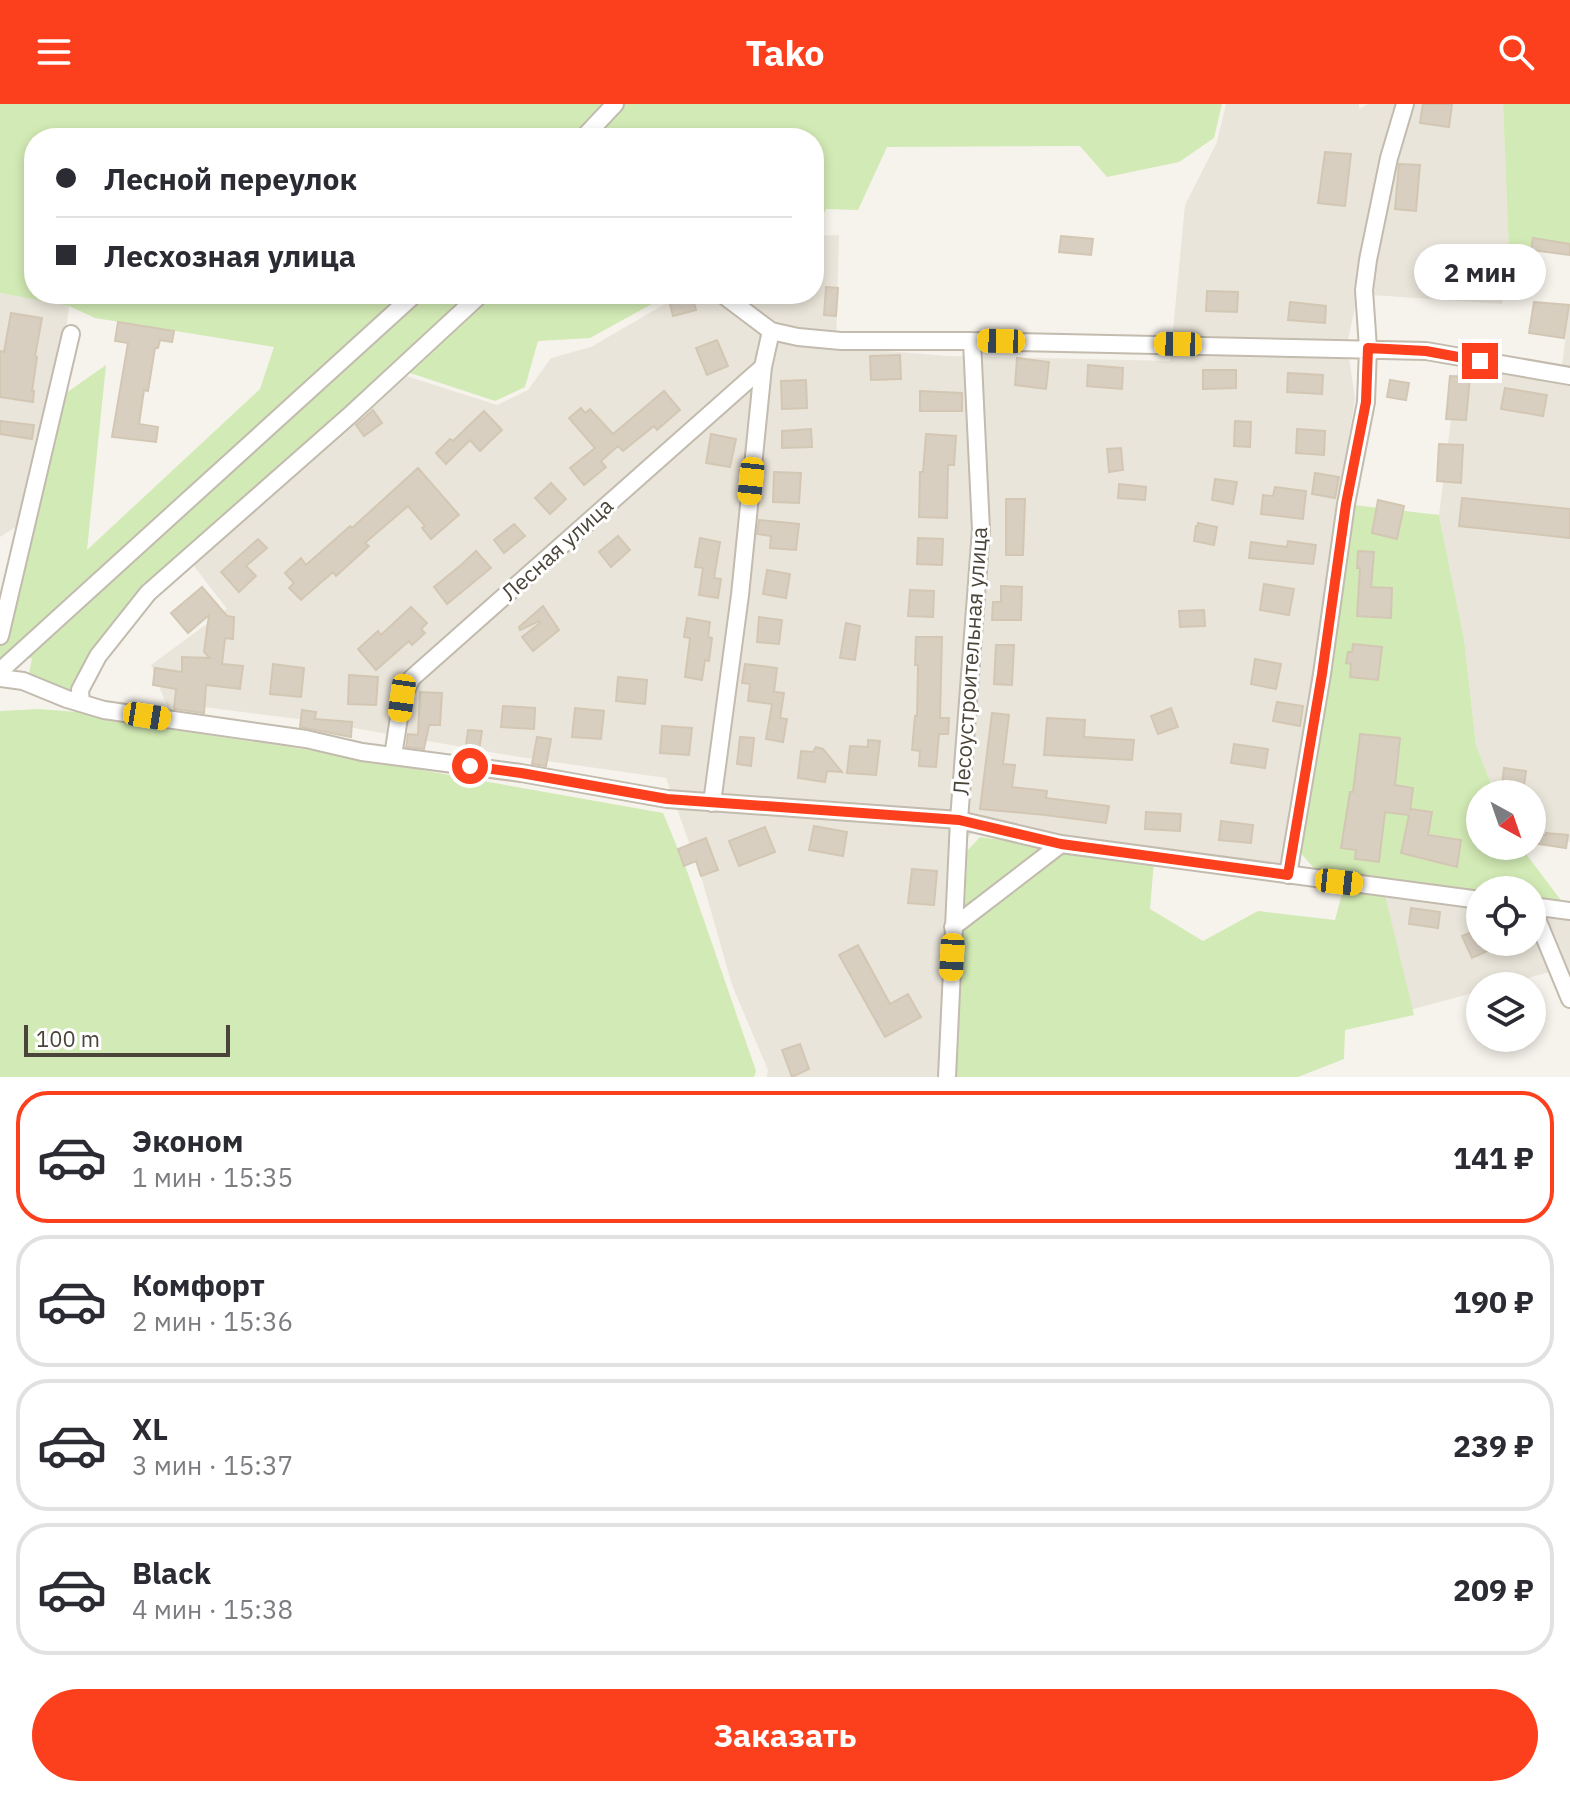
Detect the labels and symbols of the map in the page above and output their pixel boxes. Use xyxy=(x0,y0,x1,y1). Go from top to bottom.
callout: 2 мин xyxy=(1414,245,1546,301)
car xyxy=(977,329,1025,353)
car xyxy=(1154,332,1202,356)
route end xyxy=(1462,343,1498,379)
car xyxy=(737,456,765,506)
street label: Лесная улица xyxy=(495,491,619,607)
street label: Лесоустроительная улица xyxy=(946,525,993,796)
car xyxy=(387,673,417,723)
car xyxy=(121,700,173,732)
route start xyxy=(452,748,488,784)
north arrow xyxy=(1466,780,1546,860)
car xyxy=(1314,868,1364,896)
car xyxy=(939,932,965,982)
scale bar xyxy=(24,1021,230,1057)

